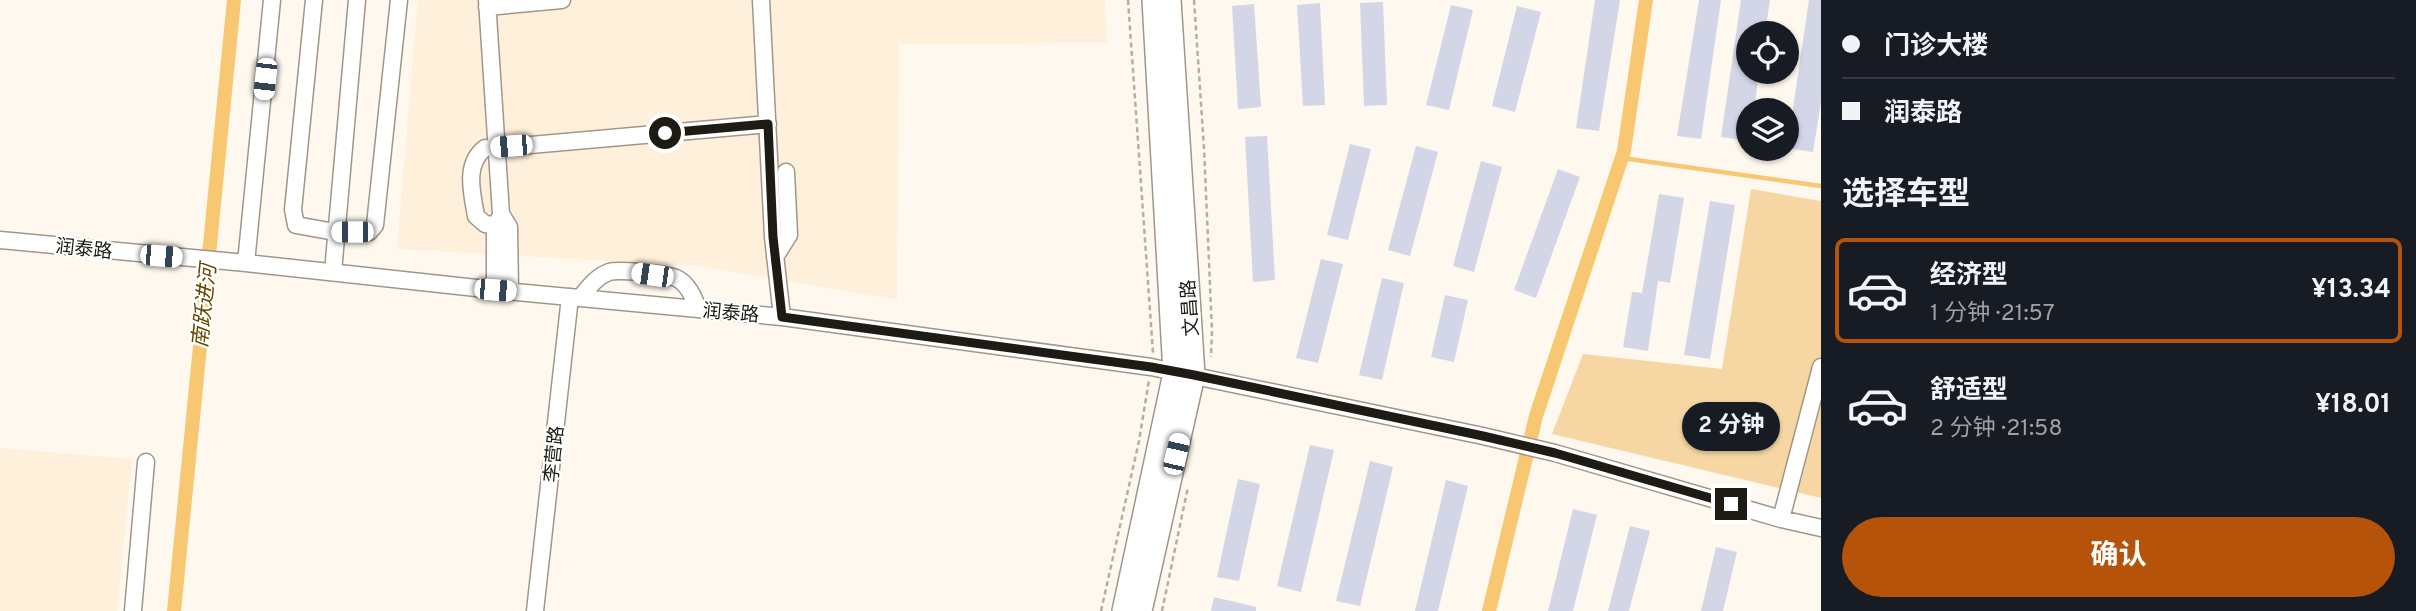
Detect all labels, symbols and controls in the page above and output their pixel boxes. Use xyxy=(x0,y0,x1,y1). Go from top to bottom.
map controls xyxy=(1736,21,1799,161)
button: locate xyxy=(1736,21,1799,84)
text: 门诊大楼 xyxy=(1884,31,1988,64)
car xyxy=(253,57,278,101)
button: layers xyxy=(1736,98,1799,161)
text: 润泰路 xyxy=(1884,98,1962,131)
route start xyxy=(649,117,681,149)
car xyxy=(490,134,533,158)
text: 选择车型 xyxy=(1842,176,1970,216)
car xyxy=(332,222,374,243)
street label: 润泰路 xyxy=(54,235,113,265)
car xyxy=(140,244,183,268)
water label: 南跃进河 xyxy=(188,259,224,349)
icon: car xyxy=(1846,259,1909,322)
text: 经济型 xyxy=(1930,260,2008,293)
car xyxy=(630,262,675,288)
text: ¥13.34 xyxy=(2311,274,2391,307)
car xyxy=(474,278,517,302)
street label: 文昌路 xyxy=(1177,279,1205,337)
street label: 润泰路 xyxy=(701,300,760,328)
text: 1 分钟 · 21:57 xyxy=(1930,300,2055,329)
icon: car xyxy=(1846,374,1909,437)
text: 舒适型 xyxy=(1930,375,2008,408)
text: ¥18.01 xyxy=(2315,389,2391,422)
callout: 2 分钟 xyxy=(1682,402,1780,452)
text: 2 分钟 xyxy=(1698,412,1764,441)
text: 2 分钟 · 21:58 xyxy=(1930,415,2062,444)
street label: 李营路 xyxy=(540,425,570,484)
car xyxy=(1162,431,1191,477)
route end xyxy=(1715,488,1747,520)
button: 确认 xyxy=(1842,517,2395,597)

